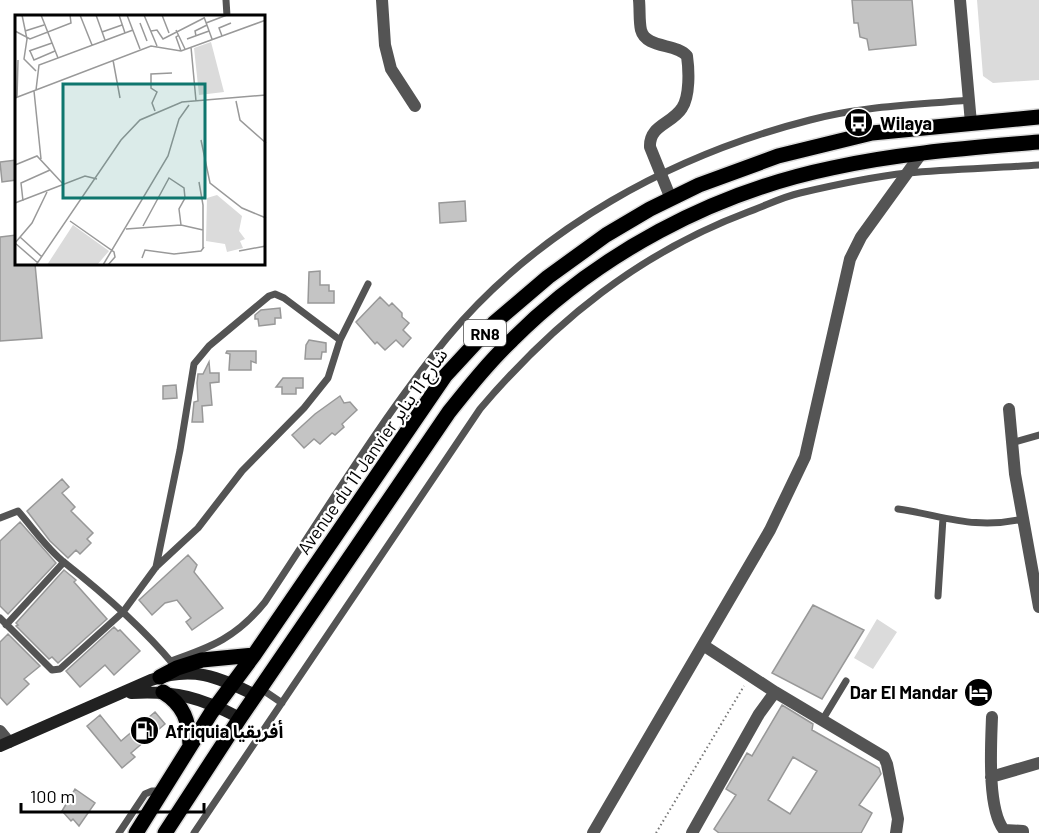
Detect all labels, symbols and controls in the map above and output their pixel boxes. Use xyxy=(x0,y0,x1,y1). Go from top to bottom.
inset map xyxy=(15,15,266,266)
bus stop icon: Wilaya xyxy=(843,107,875,139)
place label: Wilaya xyxy=(880,112,932,134)
road number: RN8 xyxy=(464,320,506,346)
street label: Avenue du 11 Janvier شارع 11 يناير xyxy=(292,344,455,561)
hotel icon: Dar El Mandar xyxy=(963,676,995,708)
place label: Dar El Mandar xyxy=(850,681,958,703)
fuel station icon: Afriquia أفريقيا xyxy=(128,715,160,747)
place label: Afriquia أفريقيا xyxy=(165,719,283,743)
scale bar xyxy=(21,776,204,814)
text: 100 m xyxy=(30,785,75,807)

